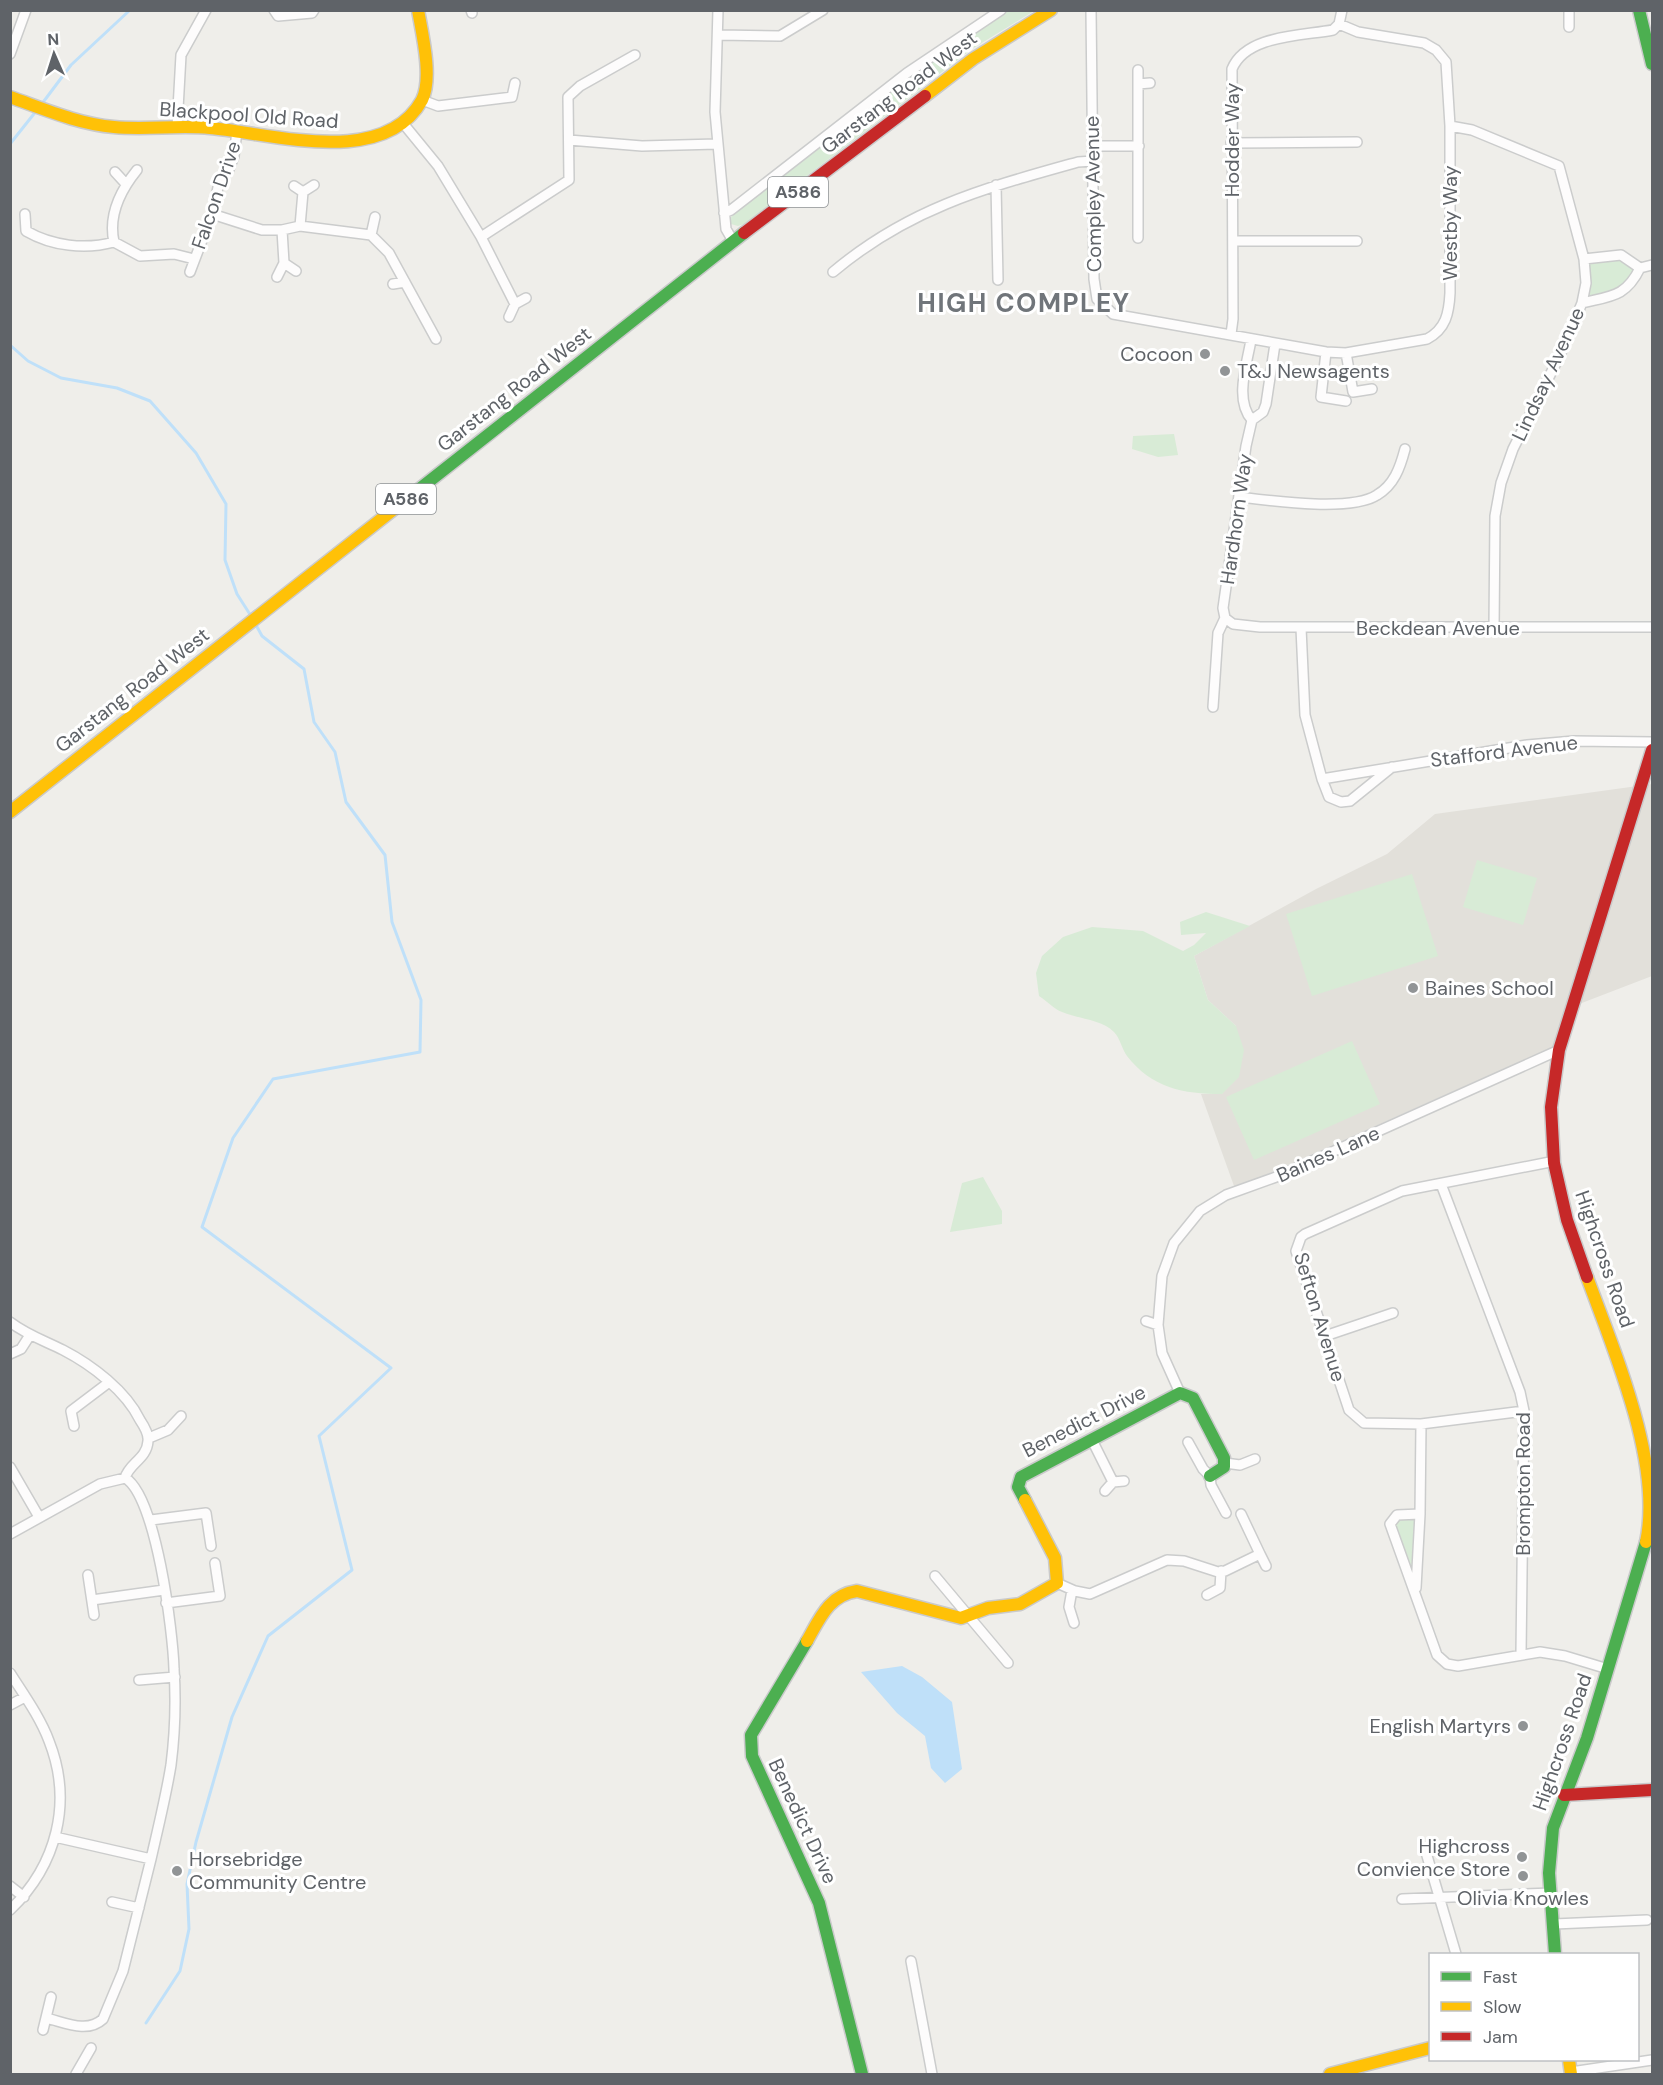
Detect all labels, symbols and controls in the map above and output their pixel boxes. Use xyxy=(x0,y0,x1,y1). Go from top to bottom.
north arrow xyxy=(24,24,84,84)
street label: Garstang Road West xyxy=(816,25,982,159)
text: N xyxy=(47,29,60,50)
street label: Hodder Way xyxy=(1219,83,1245,197)
street label: Blackpool Old Road xyxy=(159,96,339,134)
street label: Compley Avenue xyxy=(1079,116,1107,272)
street label: Falcon Drive xyxy=(185,137,247,253)
street label: Westby Way xyxy=(1437,165,1463,281)
road number: A586 xyxy=(768,177,828,207)
district label: HIGH COMPLEY xyxy=(917,286,1131,320)
street label: Lindsay Avenue xyxy=(1506,303,1590,445)
street label: Garstang Road West xyxy=(432,321,596,457)
place label: Cocoon xyxy=(1120,341,1193,367)
marker: Cocoon xyxy=(1198,347,1212,361)
place label: T&J Newsagents xyxy=(1237,358,1390,384)
marker: T&J Newsagents xyxy=(1218,364,1232,378)
street label: Hardhorn Way xyxy=(1214,452,1258,586)
road number: A586 xyxy=(376,484,436,514)
street label: Beckdean Avenue xyxy=(1356,615,1520,641)
street label: Garstang Road West xyxy=(50,622,214,758)
street label: Stafford Avenue xyxy=(1429,729,1579,773)
place label: Baines School xyxy=(1425,975,1554,1001)
marker: Baines School xyxy=(1406,981,1420,995)
street label: Baines Lane xyxy=(1272,1120,1384,1188)
street label: Highcross Road xyxy=(1569,1187,1641,1331)
street label: Sefton Avenue xyxy=(1288,1249,1352,1385)
street label: Benedict Drive xyxy=(1018,1379,1150,1463)
street label: Brompton Road xyxy=(1510,1412,1536,1556)
street label: Highcross Road xyxy=(1526,1670,1598,1814)
place label: English Martyrs xyxy=(1369,1713,1511,1739)
marker: English Martyrs xyxy=(1516,1719,1530,1733)
street label: Benedict Drive xyxy=(763,1754,843,1888)
place label: Highcross Convience Store xyxy=(1357,1833,1510,1882)
place label: Horsebridge Community Centre xyxy=(189,1846,366,1895)
marker: Highcross Convience Store xyxy=(1515,1850,1529,1864)
marker: Horsebridge Community Centre xyxy=(170,1864,184,1878)
marker: Olivia Knowles xyxy=(1516,1869,1530,1883)
place label: Olivia Knowles xyxy=(1457,1885,1589,1911)
legend xyxy=(1429,1953,1639,2061)
text: Fast xyxy=(1483,1965,1518,1989)
text: Slow xyxy=(1483,1995,1522,2019)
text: Jam xyxy=(1483,2025,1518,2049)

